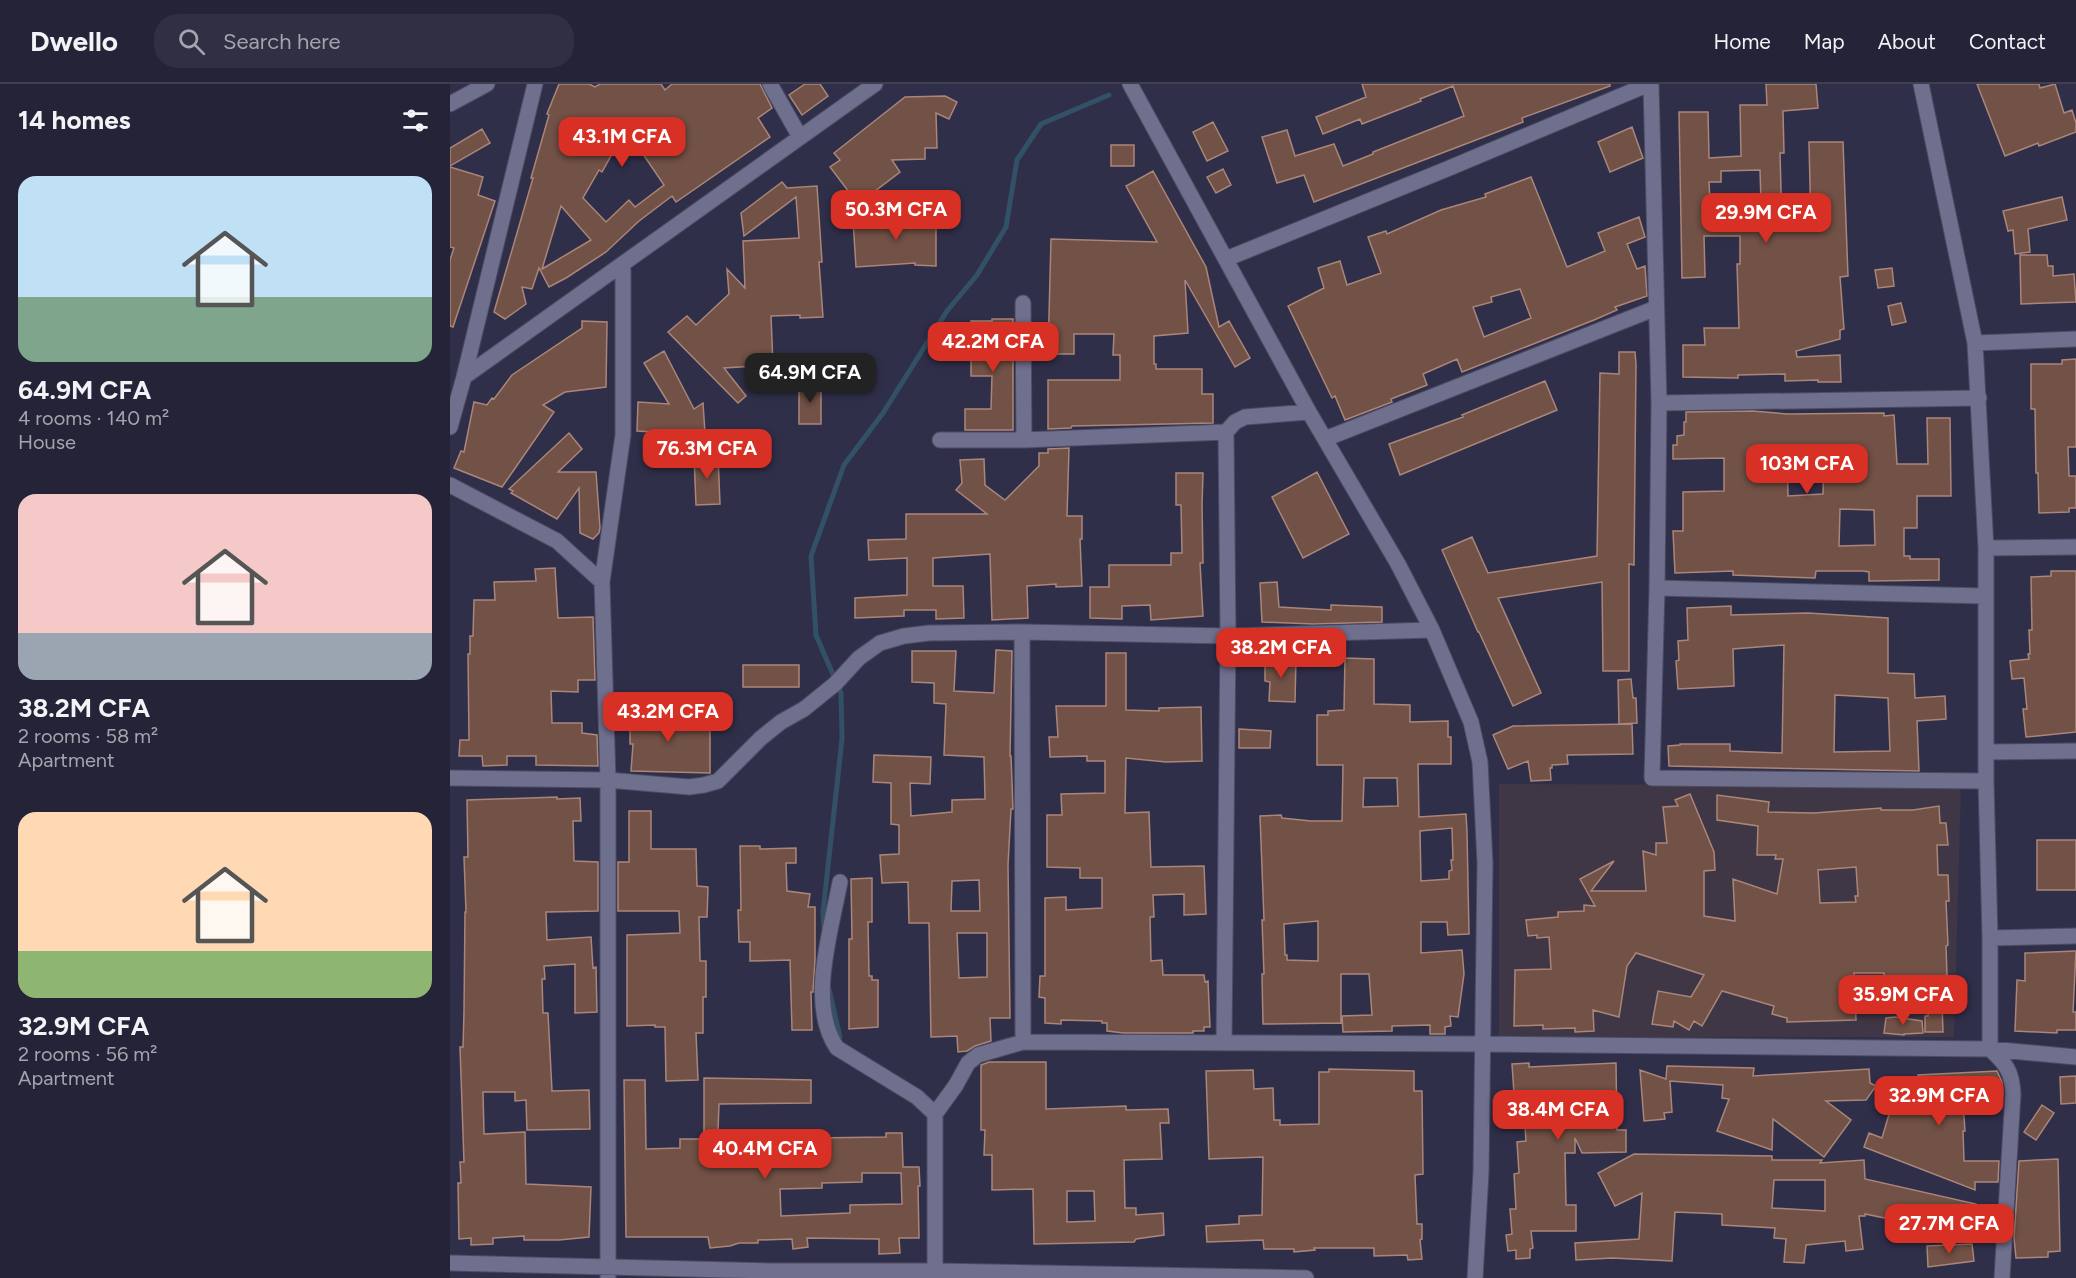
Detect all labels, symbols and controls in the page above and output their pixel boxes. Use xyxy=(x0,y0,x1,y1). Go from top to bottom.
search box xyxy=(154,14,574,68)
text: Dwello xyxy=(30,24,118,58)
icon: search xyxy=(175,25,208,58)
text: Search here xyxy=(223,28,341,55)
text: Home xyxy=(1714,29,1771,54)
text: Map xyxy=(1804,29,1845,54)
text: About xyxy=(1878,29,1936,54)
text: Contact xyxy=(1969,29,2046,54)
text: 14 homes xyxy=(18,104,131,136)
icon: filters xyxy=(399,104,432,137)
pin: 43.1M CFA xyxy=(553,117,691,168)
text: 43.1M CFA xyxy=(573,124,671,148)
pin: 50.3M CFA xyxy=(827,190,965,241)
pin: 29.9M CFA xyxy=(1697,193,1835,244)
text: 50.3M CFA xyxy=(845,197,947,221)
text: 29.9M CFA xyxy=(1715,200,1817,224)
icon: home xyxy=(171,215,279,323)
pin: 42.2M CFA xyxy=(924,322,1062,373)
text: 42.2M CFA xyxy=(942,329,1044,353)
pin: 64.9M CFA xyxy=(741,353,879,404)
text: 64.9M CFA xyxy=(759,360,861,384)
text: 64.9M CFA xyxy=(18,374,151,406)
text: 4 rooms · 140 m² xyxy=(18,406,169,430)
pin: 76.3M CFA xyxy=(638,429,776,480)
text: House xyxy=(18,430,76,454)
text: 76.3M CFA xyxy=(657,436,757,460)
pin: 103M CFA xyxy=(1745,444,1869,495)
text: 103M CFA xyxy=(1760,451,1854,475)
icon: home xyxy=(171,533,279,641)
pin: 38.2M CFA xyxy=(1212,628,1350,679)
text: 38.2M CFA xyxy=(1230,635,1332,659)
text: 38.2M CFA xyxy=(18,692,150,724)
pin: 43.2M CFA xyxy=(599,692,737,743)
text: 43.2M CFA xyxy=(617,699,719,723)
text: 2 rooms · 58 m² xyxy=(18,724,158,748)
text: Apartment xyxy=(18,748,115,772)
icon: home xyxy=(171,851,279,959)
pin: 35.9M CFA xyxy=(1834,975,1972,1026)
text: 35.9M CFA xyxy=(1852,982,1954,1006)
text: 32.9M CFA xyxy=(18,1010,149,1042)
text: 2 rooms · 56 m² xyxy=(18,1042,157,1066)
text: Apartment xyxy=(18,1066,115,1090)
pin: 32.9M CFA xyxy=(1870,1076,2008,1127)
text: 32.9M CFA xyxy=(1888,1083,1990,1107)
pin: 38.4M CFA xyxy=(1489,1090,1627,1141)
text: 38.4M CFA xyxy=(1507,1097,1609,1121)
pin: 40.4M CFA xyxy=(696,1129,834,1180)
text: 40.4M CFA xyxy=(713,1136,818,1160)
pin: 27.7M CFA xyxy=(1880,1204,2018,1255)
text: 27.7M CFA xyxy=(1899,1211,1999,1235)

